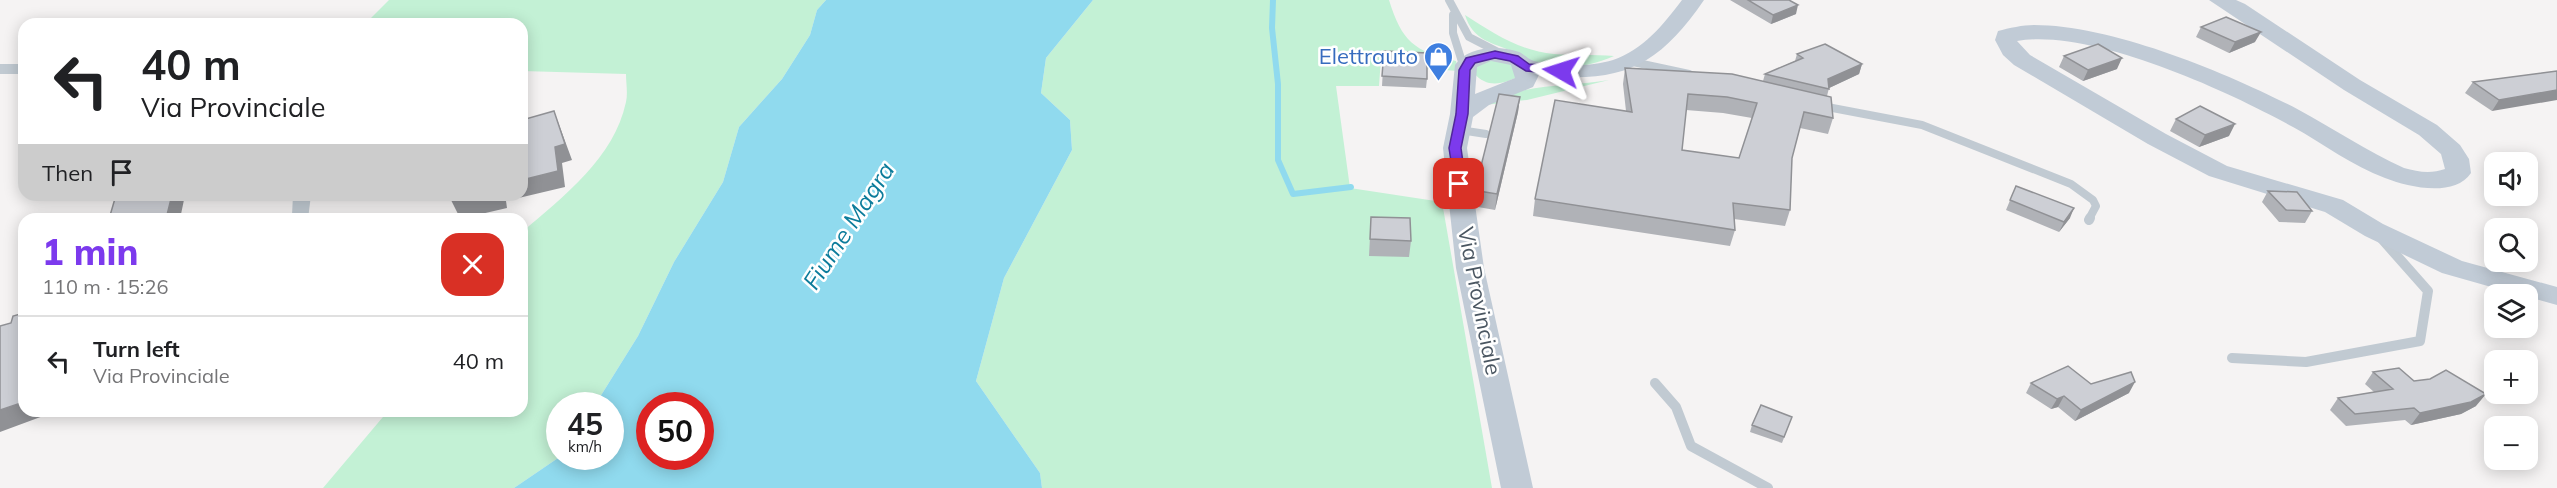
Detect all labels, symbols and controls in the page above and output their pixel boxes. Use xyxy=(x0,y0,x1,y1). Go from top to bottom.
text: 40 m xyxy=(141,38,241,91)
position arrow xyxy=(1529,39,1593,103)
shop icon: Elettrauto xyxy=(1423,40,1455,82)
icon: left xyxy=(42,42,120,120)
place label: Elettrauto xyxy=(1319,42,1418,70)
text: Via Provinciale xyxy=(141,90,325,124)
map controls xyxy=(2484,152,2538,470)
button: sound xyxy=(2484,152,2538,206)
icon: arrive xyxy=(105,156,138,189)
water label: Fiume Magra xyxy=(796,156,900,295)
pin xyxy=(1433,158,1484,209)
text: Then xyxy=(42,159,93,187)
icon: arrive xyxy=(1442,167,1475,200)
button: search xyxy=(2484,218,2538,272)
street label: Via Provinciale xyxy=(1452,225,1508,377)
text: 1 min xyxy=(42,229,138,274)
button: close xyxy=(441,233,504,296)
text: 110 m · 15:26 xyxy=(42,274,168,299)
button: layers xyxy=(2484,284,2538,338)
text: Turn left xyxy=(93,335,180,363)
icon: left xyxy=(42,345,75,378)
text: 40 m xyxy=(453,347,504,375)
button: + xyxy=(2484,350,2538,404)
text: Via Provinciale xyxy=(93,363,230,388)
speed limit sign: 50 xyxy=(636,392,714,470)
text: 45 xyxy=(567,405,603,443)
button: − xyxy=(2484,416,2538,470)
text: km/h xyxy=(568,437,602,456)

